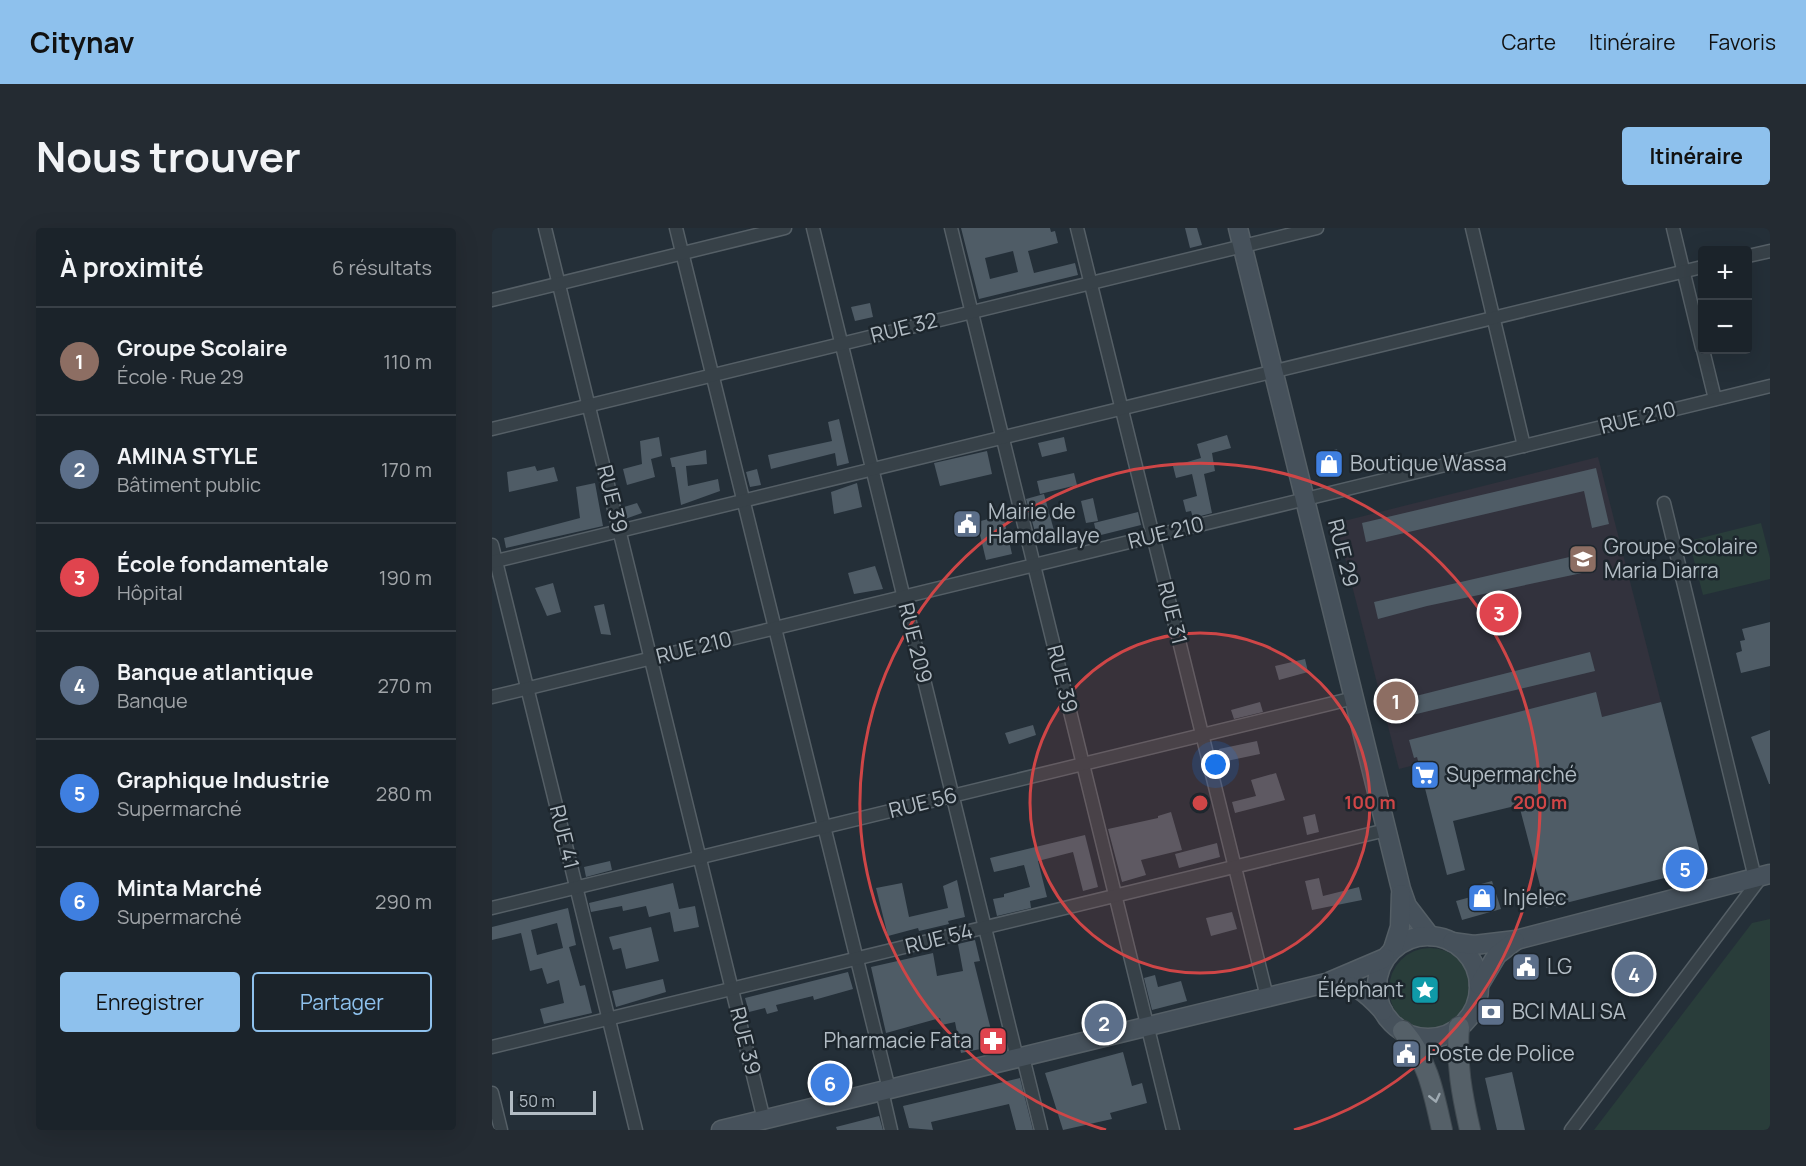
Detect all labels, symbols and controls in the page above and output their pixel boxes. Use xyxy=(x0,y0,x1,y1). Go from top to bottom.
text: Citynav xyxy=(30,23,134,61)
text: Carte xyxy=(1502,28,1556,56)
text: Itinéraire xyxy=(1589,28,1675,56)
text: Favoris xyxy=(1708,28,1776,56)
text: Nous trouver xyxy=(36,127,301,185)
button: Itinéraire xyxy=(1622,127,1770,185)
map controls xyxy=(1698,246,1752,354)
button: + xyxy=(1698,246,1752,300)
text: À proximité xyxy=(60,249,204,285)
text: 6 résultats xyxy=(332,254,432,281)
button: − xyxy=(1698,300,1752,354)
street label: RUE 32 xyxy=(868,305,940,349)
text: Groupe Scolaire xyxy=(117,333,287,363)
text: 1 xyxy=(75,348,84,375)
text: 110 m xyxy=(383,348,432,375)
text: École · Rue 29 xyxy=(117,363,244,390)
street label: RUE 210 xyxy=(1597,394,1679,440)
text: AMINA STYLE xyxy=(117,441,258,471)
shop icon: Boutique Wassa xyxy=(1313,448,1345,480)
place label: Boutique Wassa xyxy=(1350,449,1507,477)
text: 2 xyxy=(74,456,85,483)
text: 170 m xyxy=(381,456,432,483)
street label: RUE 39 xyxy=(591,462,635,536)
text: Bâtiment public xyxy=(117,471,261,498)
place label: Mairie de Hamdallaye xyxy=(988,497,1100,549)
public building icon: Mairie de Hamdallaye xyxy=(951,508,983,540)
street label: RUE 210 xyxy=(1125,509,1207,555)
street label: RUE 29 xyxy=(1322,516,1366,590)
place label: Groupe Scolaire Maria Diarra xyxy=(1604,532,1758,584)
school or university icon: Groupe Scolaire Maria Diarra xyxy=(1567,543,1599,575)
text: École fondamentale xyxy=(117,549,329,579)
text: 3 xyxy=(74,564,85,591)
text: 190 m xyxy=(379,564,432,591)
street label: RUE 31 xyxy=(1152,578,1194,647)
text: Hôpital xyxy=(117,579,183,606)
pin: 3 xyxy=(1480,590,1518,636)
street label: RUE 209 xyxy=(892,600,939,686)
street label: RUE 210 xyxy=(653,624,735,670)
street label: RUE 39 xyxy=(1041,642,1085,716)
text: Banque atlantique xyxy=(117,657,313,687)
text: 4 xyxy=(73,672,86,699)
text: 270 m xyxy=(377,672,432,699)
pin: 1 xyxy=(1376,678,1416,724)
text: Banque xyxy=(117,687,188,714)
your location xyxy=(1201,750,1230,779)
supermarket icon: Supermarché xyxy=(1409,759,1441,791)
place label: Supermarché xyxy=(1446,760,1577,788)
text: Graphique Industrie xyxy=(117,765,329,795)
text: 5 xyxy=(74,780,85,807)
text: 280 m xyxy=(376,780,432,807)
street label: RUE 56 xyxy=(886,780,960,824)
text: 100 m xyxy=(1344,790,1396,814)
text: 200 m xyxy=(1513,790,1567,814)
centre of rings xyxy=(1190,793,1210,813)
text: Supermarché xyxy=(117,795,242,822)
street label: RUE 41 xyxy=(544,802,586,872)
pin: 5 xyxy=(1666,846,1704,892)
text: Minta Marché xyxy=(117,873,262,903)
shop icon: Injelec xyxy=(1466,882,1498,914)
place label: Injelec xyxy=(1503,883,1567,911)
text: 6 xyxy=(73,888,86,915)
text: 290 m xyxy=(375,888,432,915)
text: Supermarché xyxy=(117,903,242,930)
street label: RUE 54 xyxy=(902,916,975,960)
public building icon: LG xyxy=(1510,951,1542,983)
place label: LG xyxy=(1547,952,1572,980)
pin: 4 xyxy=(1614,952,1654,996)
button: Enregistrer xyxy=(60,972,240,1032)
button: Partager xyxy=(252,972,432,1032)
place icon: Éléphant xyxy=(1409,974,1441,1006)
place label: Éléphant xyxy=(1318,975,1404,1003)
bank icon: BCI MALI SA xyxy=(1475,996,1507,1028)
place label: BCI MALI SA xyxy=(1512,997,1626,1025)
pin: 2 xyxy=(1084,1000,1124,1046)
street label: RUE 39 xyxy=(724,1004,768,1078)
pharmacy icon: Pharmacie Fata xyxy=(977,1025,1009,1057)
place label: Pharmacie Fata xyxy=(824,1026,972,1054)
public building icon: Poste de Police xyxy=(1390,1038,1422,1070)
place label: Poste de Police xyxy=(1427,1039,1575,1067)
pin: 6 xyxy=(810,1060,850,1106)
scale bar xyxy=(510,1088,596,1116)
text: 50 m xyxy=(519,1090,555,1112)
one-way arrow xyxy=(1428,1093,1441,1103)

